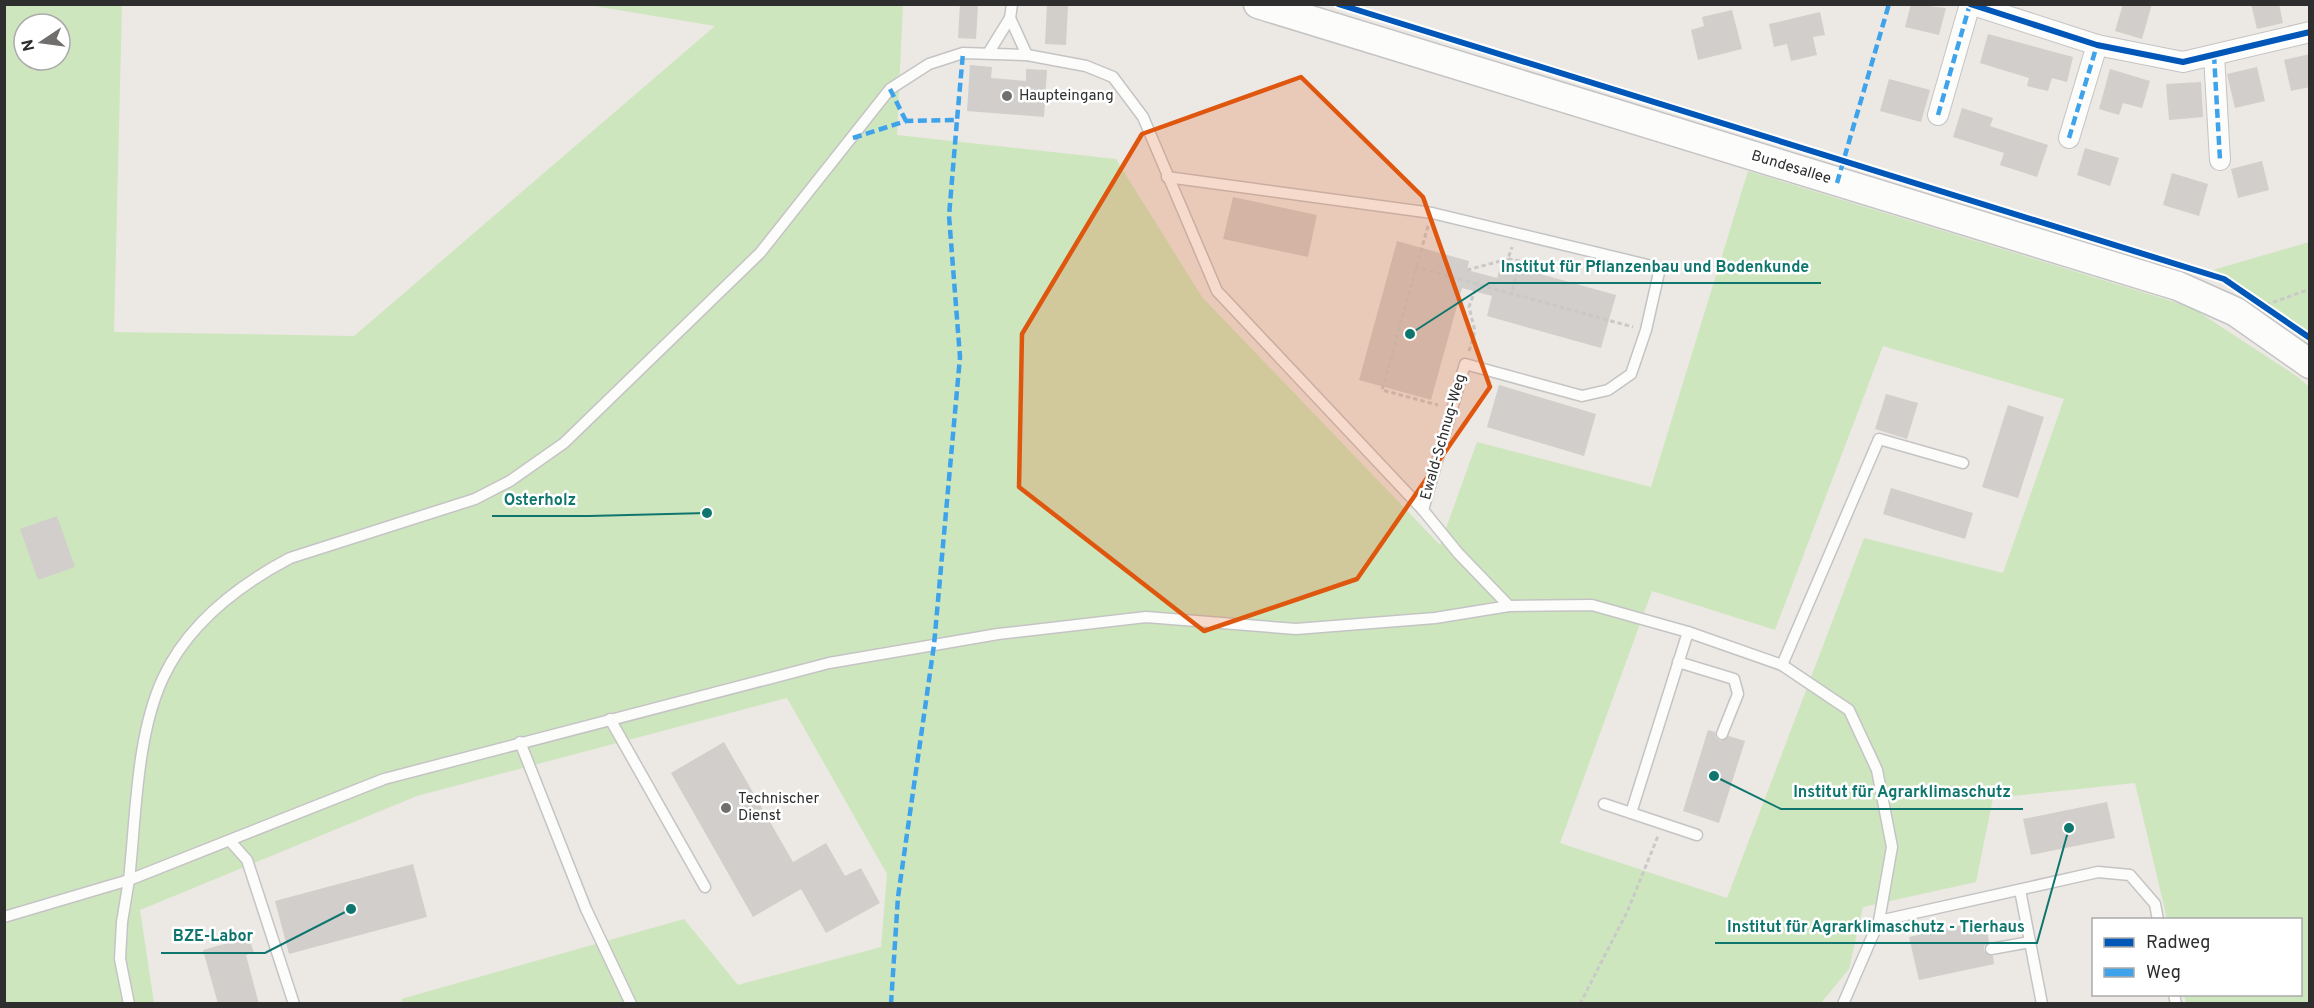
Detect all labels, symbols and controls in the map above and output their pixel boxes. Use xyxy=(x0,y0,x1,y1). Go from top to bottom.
north arrow xyxy=(12,12,72,72)
text: N xyxy=(18,37,40,53)
place label: Haupteingang xyxy=(1019,87,1114,106)
marker: Haupteingang xyxy=(1000,89,1014,103)
street label: Bundesallee xyxy=(1749,147,1833,189)
callout: Institut für Pflanzenbau und Bodenkunde xyxy=(1489,249,1821,283)
text: Institut für Pflanzenbau und Bodenkunde xyxy=(1501,258,1809,278)
street label: Ewald-Schnug-Weg xyxy=(1417,372,1471,502)
callout: Osterholz xyxy=(492,482,589,516)
text: Osterholz xyxy=(504,491,576,511)
callout: Institut für Agrarklimaschutz xyxy=(1781,775,2023,809)
text: Institut für Agrarklimaschutz xyxy=(1793,783,2011,803)
place label: Technischer Dienst xyxy=(738,790,819,826)
marker: Technischer Dienst xyxy=(719,801,733,815)
callout: Institut für Agrarklimaschutz - Tierhaus xyxy=(1715,909,2037,943)
text: Institut für Agrarklimaschutz - Tierhaus xyxy=(1727,918,2025,938)
legend xyxy=(2092,918,2302,996)
callout: BZE-Labor xyxy=(161,919,265,953)
text: BZE-Labor xyxy=(173,927,253,947)
text: Radweg xyxy=(2146,932,2210,955)
text: Weg xyxy=(2146,962,2181,985)

